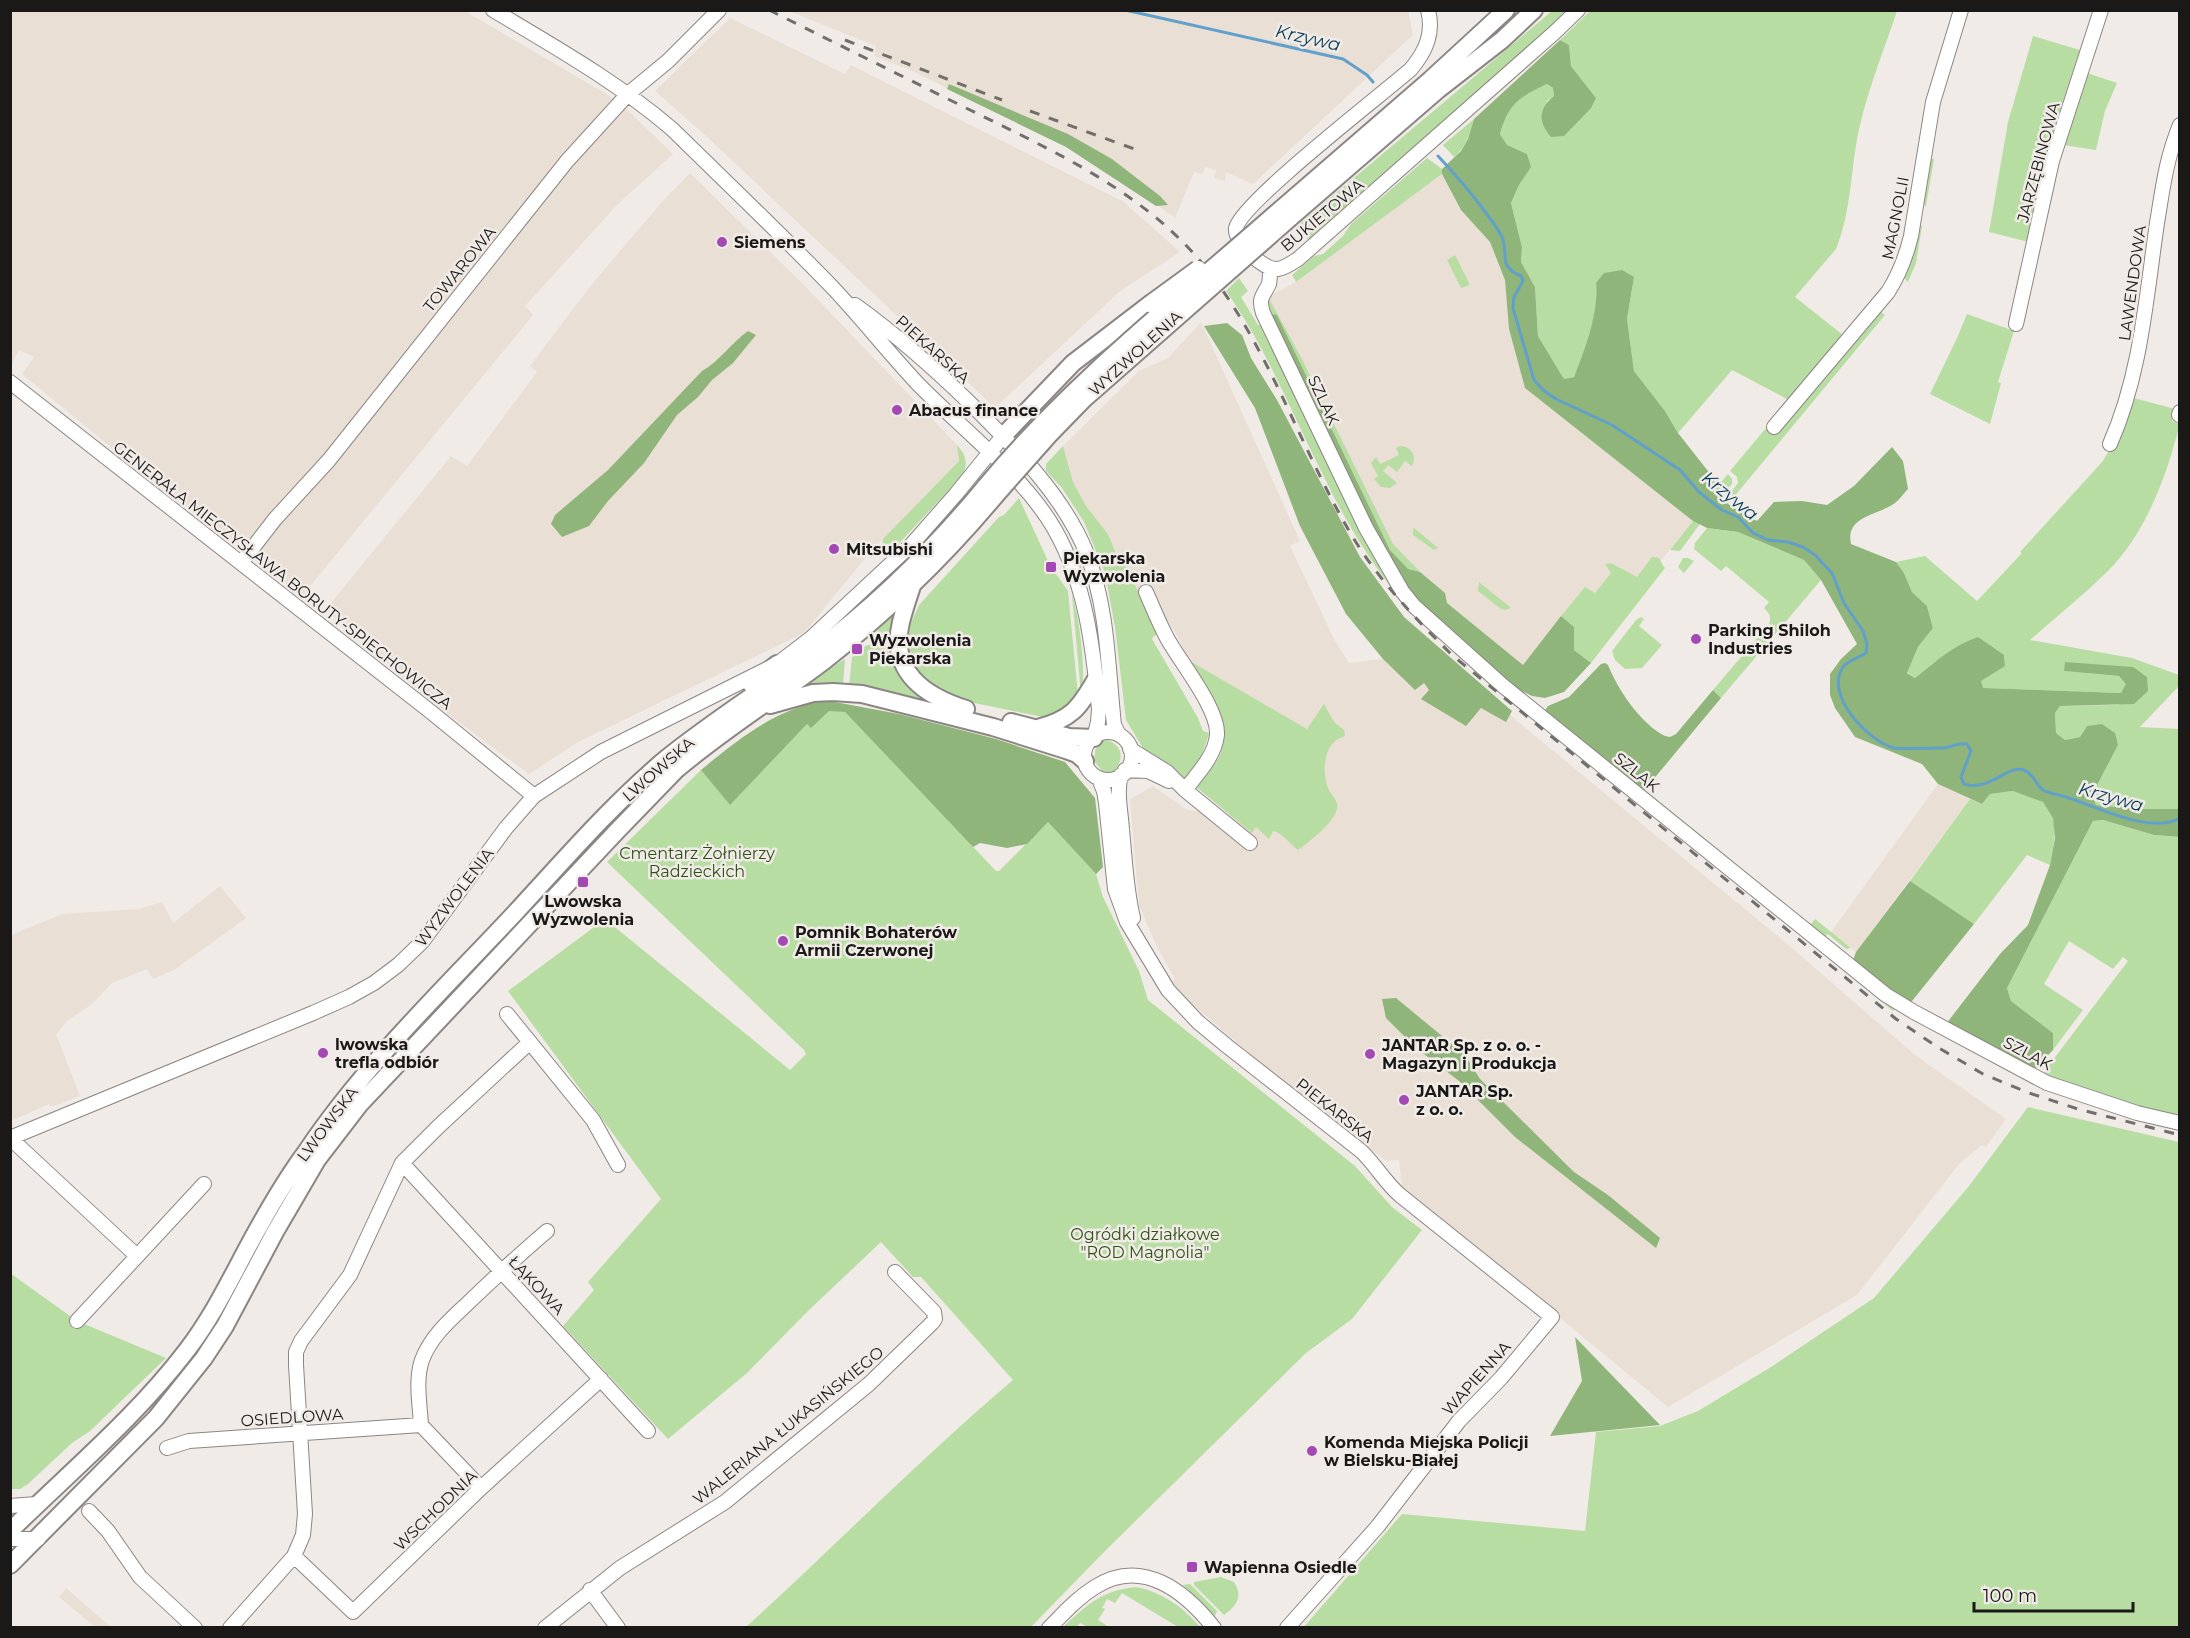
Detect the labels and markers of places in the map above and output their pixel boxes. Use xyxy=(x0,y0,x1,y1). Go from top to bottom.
place label: Siemens xyxy=(734,233,806,252)
marker: Siemens xyxy=(715,235,729,249)
place label: Abacus finance xyxy=(908,401,1038,420)
marker: Abacus finance xyxy=(890,403,904,417)
place label: Mitsubishi xyxy=(846,540,933,559)
marker: Mitsubishi xyxy=(827,542,841,556)
place label: Piekarska Wyzwolenia xyxy=(1063,549,1165,586)
marker: Piekarska Wyzwolenia xyxy=(1044,560,1058,574)
place label: Parking Shiloh Industries xyxy=(1708,621,1831,658)
place label: Wyzwolenia Piekarska xyxy=(869,631,971,668)
marker: Parking Shiloh Industries xyxy=(1689,632,1703,646)
marker: Wyzwolenia Piekarska xyxy=(850,642,864,656)
marker: Lwowska Wyzwolenia xyxy=(576,875,590,889)
place label: Lwowska Wyzwolenia xyxy=(532,892,634,929)
place label: Pomnik Bohaterów Armii Czerwonej xyxy=(794,923,957,960)
marker: Pomnik Bohaterów Armii Czerwonej xyxy=(776,934,790,948)
place label: lwowska trefla odbiór xyxy=(335,1035,439,1072)
place label: JANTAR Sp. z o. o. - Magazyn i Produkcja xyxy=(1381,1036,1557,1073)
marker: lwowska trefla odbiór xyxy=(316,1046,330,1060)
marker: JANTAR Sp. z o. o. - Magazyn i Produkcja xyxy=(1363,1047,1377,1061)
place label: JANTAR Sp. z o. o. xyxy=(1415,1082,1513,1119)
marker: JANTAR Sp. z o. o. xyxy=(1397,1093,1411,1107)
place label: Komenda Miejska Policji w Bielsku-Białej xyxy=(1324,1433,1529,1470)
marker: Komenda Miejska Policji w Bielsku-Białej xyxy=(1305,1444,1319,1458)
place label: Wapienna Osiedle xyxy=(1204,1558,1357,1577)
marker: Wapienna Osiedle xyxy=(1185,1560,1199,1574)

